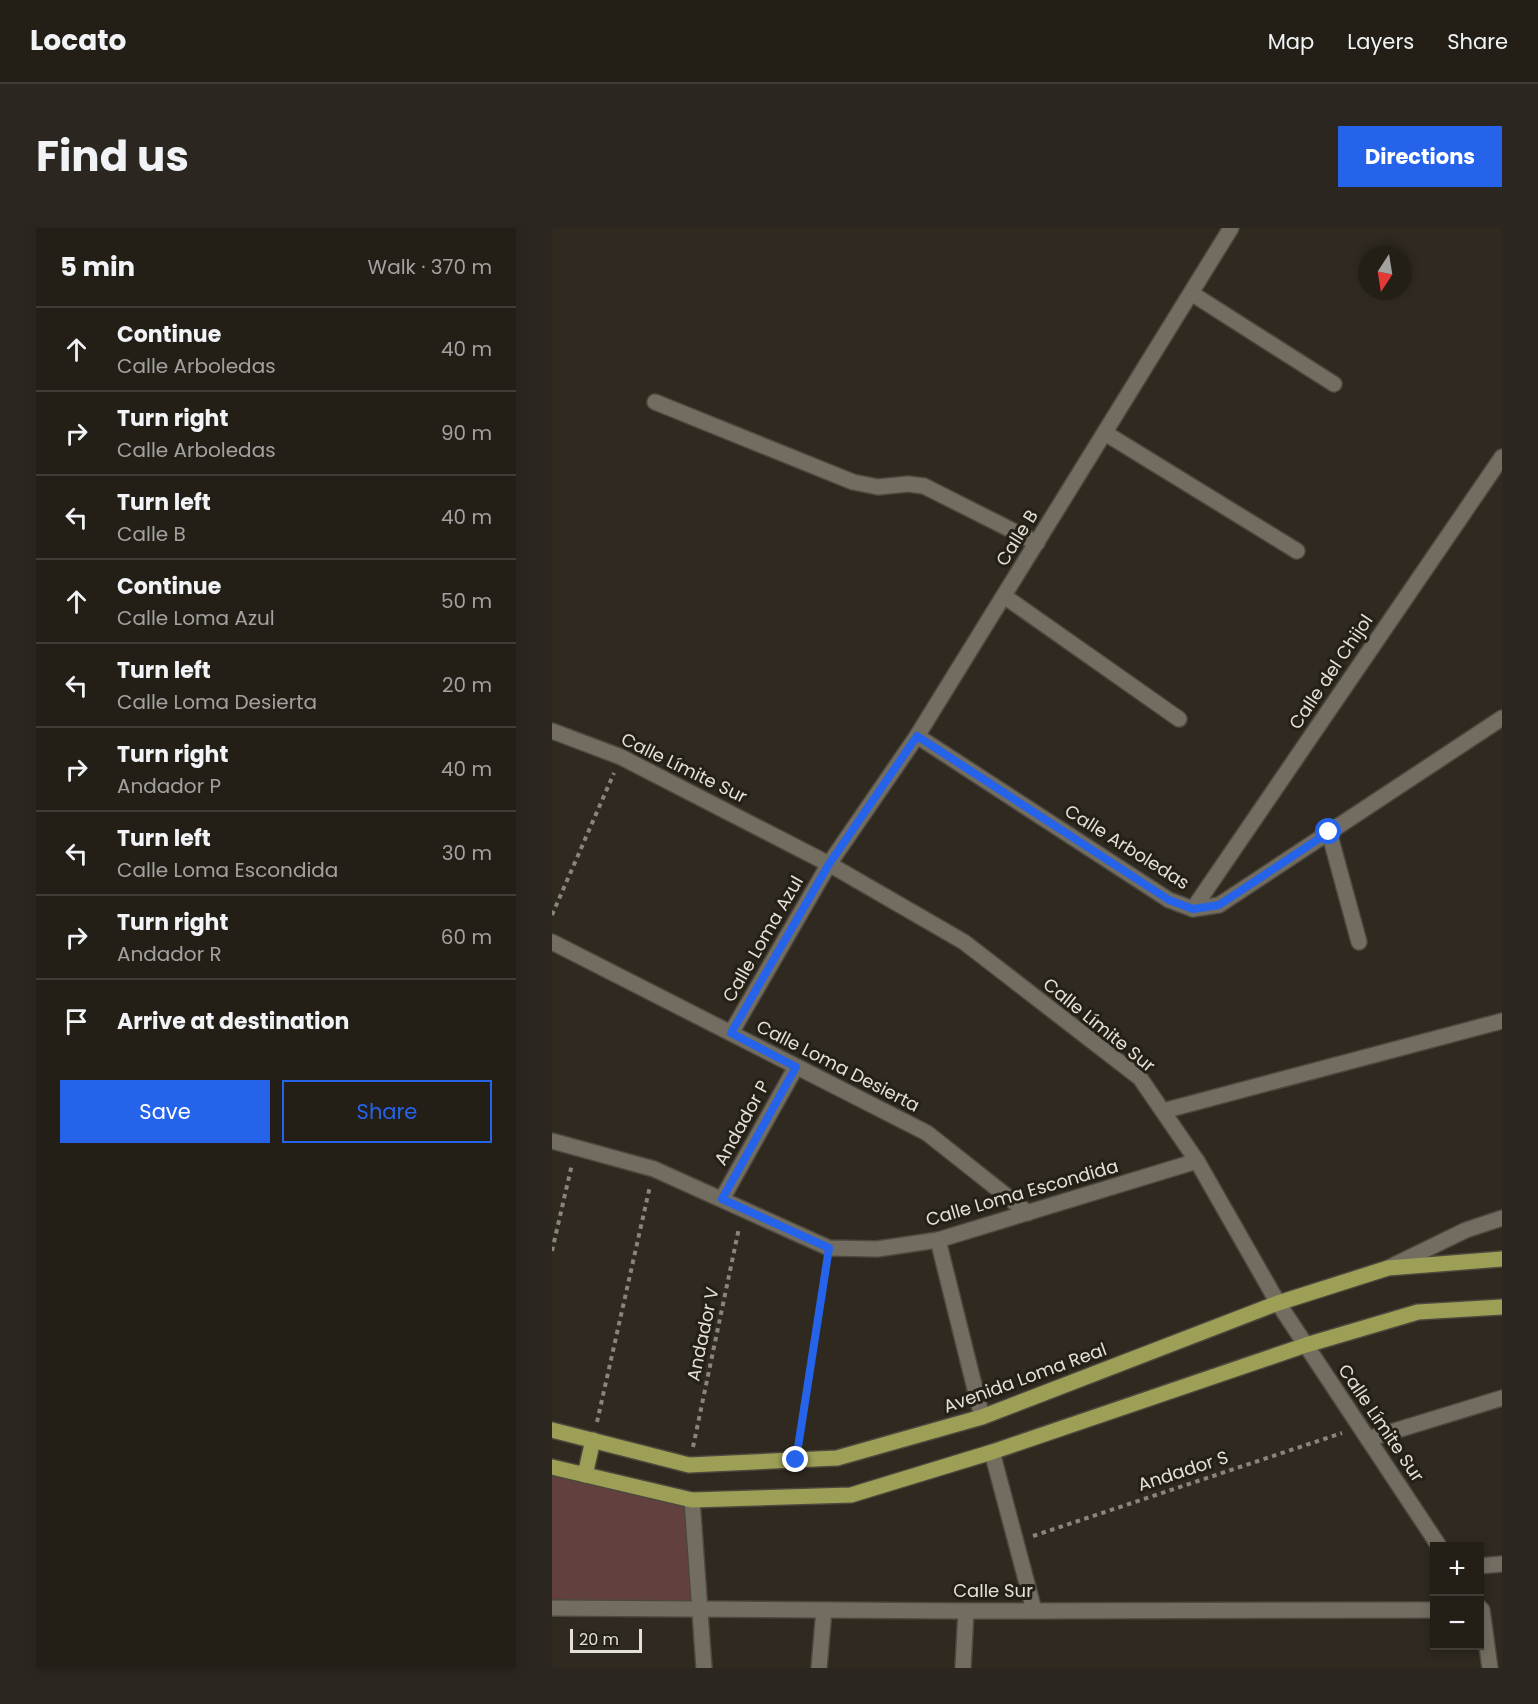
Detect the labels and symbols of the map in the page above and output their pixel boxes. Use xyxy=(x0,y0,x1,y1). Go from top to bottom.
north arrow xyxy=(1358,246,1412,300)
street label: Calle B xyxy=(990,505,1044,571)
street label: Calle del Chijol xyxy=(1283,609,1378,734)
street label: Calle Límite Sur xyxy=(617,726,752,809)
street label: Calle Arboledas xyxy=(1060,798,1194,895)
route start xyxy=(1315,818,1341,844)
street label: Calle Loma Azul xyxy=(716,871,809,1006)
street label: Calle Límite Sur xyxy=(1038,972,1161,1078)
street label: Calle Loma Desierta xyxy=(752,1014,924,1118)
street label: Andador P xyxy=(708,1076,775,1170)
street label: Calle Loma Escondida xyxy=(923,1153,1121,1232)
street label: Andador V xyxy=(680,1285,725,1383)
street label: Avenida Loma Real xyxy=(940,1336,1110,1419)
street label: Calle Límite Sur xyxy=(1333,1359,1430,1487)
street label: Andador S xyxy=(1134,1444,1231,1497)
route end xyxy=(782,1446,808,1472)
street label: Calle Sur xyxy=(953,1578,1033,1603)
scale bar xyxy=(570,1626,642,1654)

